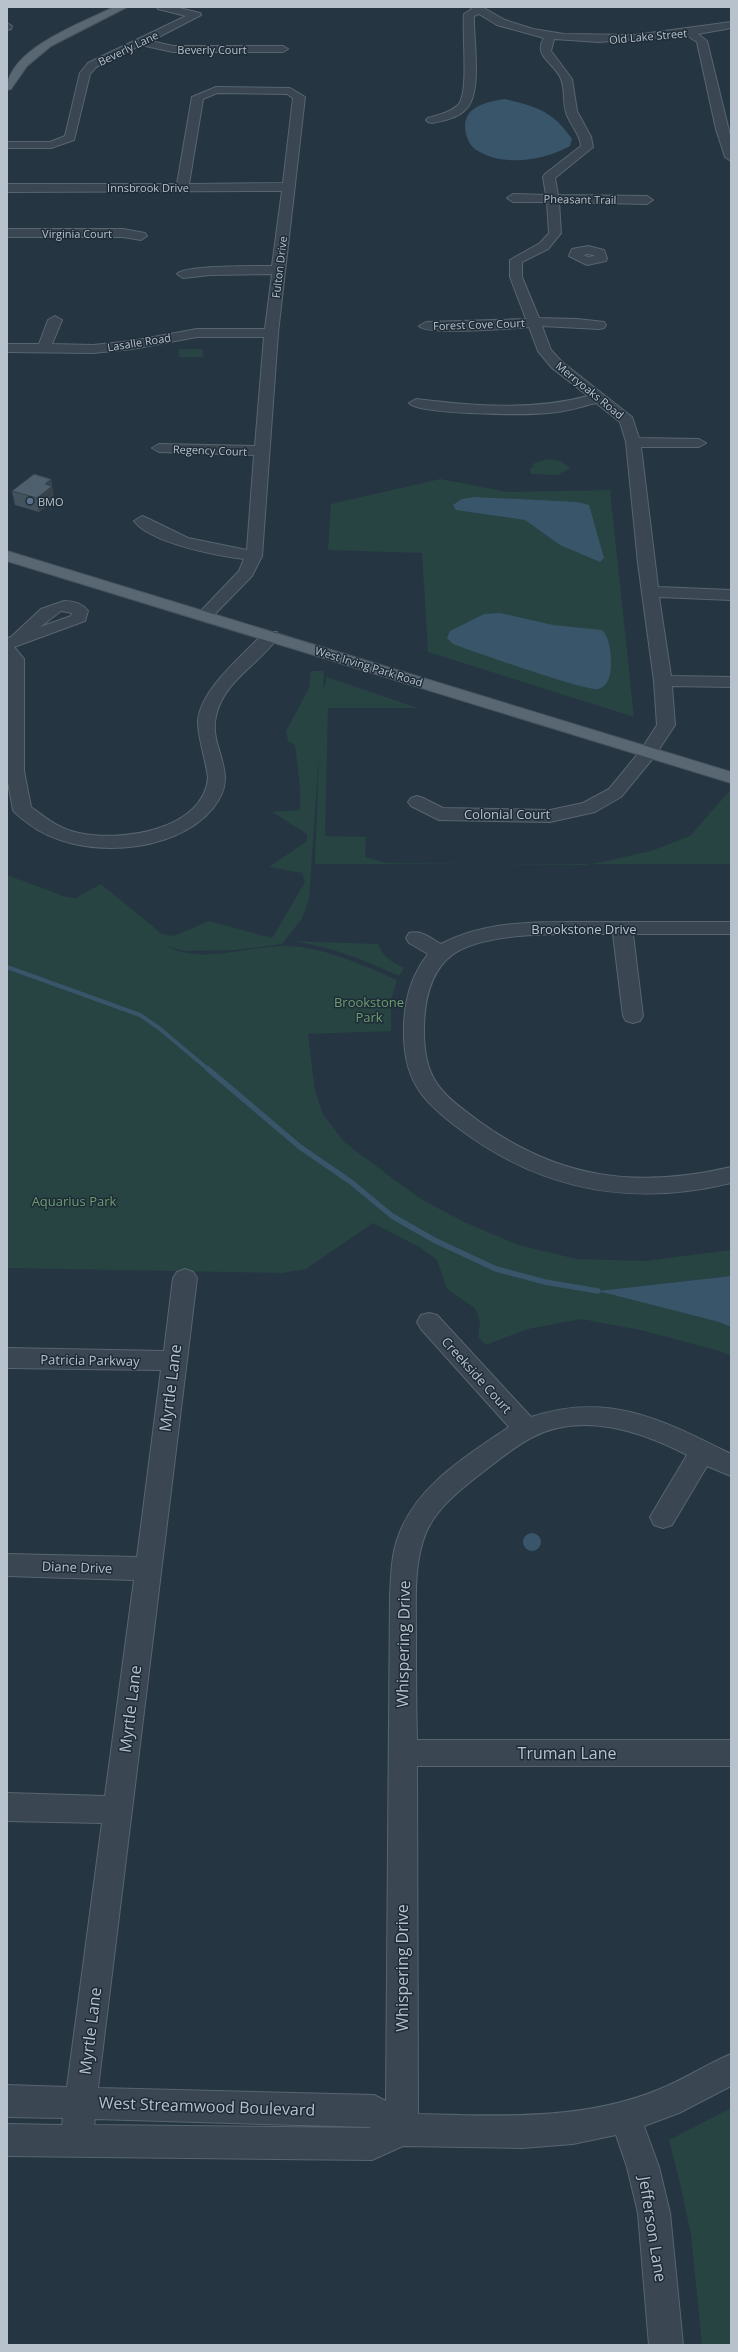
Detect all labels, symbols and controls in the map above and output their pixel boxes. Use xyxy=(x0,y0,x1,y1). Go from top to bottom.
street label: Old Lake Street xyxy=(608,25,688,47)
street label: Beverly Lane xyxy=(95,27,161,69)
street label: Beverly Court xyxy=(177,42,247,57)
street label: Innsbrook Drive xyxy=(107,180,189,195)
street label: Pheasant Trail xyxy=(543,191,617,207)
street label: Virginia Court xyxy=(42,226,112,241)
street label: Fulton Drive xyxy=(268,235,290,299)
street label: Forest Cove Court xyxy=(433,315,525,333)
street label: Lasalle Road xyxy=(106,330,172,354)
street label: Merryoaks Road xyxy=(553,358,627,422)
street label: Regency Court xyxy=(173,441,247,459)
place label: BMO xyxy=(38,494,64,509)
marker: BMO xyxy=(25,496,35,506)
street label: West Irving Park Road xyxy=(313,642,425,690)
street label: Colonial Court xyxy=(464,805,550,823)
street label: Brookstone Drive xyxy=(531,920,637,938)
park label: Brookstone Park xyxy=(334,993,404,1026)
park label: Aquarius Park xyxy=(32,1192,117,1210)
street label: Creekside Court xyxy=(438,1333,516,1417)
street label: Myrtle Lane xyxy=(154,1343,186,1433)
street label: Patricia Parkway xyxy=(40,1350,140,1370)
street label: Diane Drive xyxy=(41,1557,113,1577)
street label: Whispering Drive xyxy=(391,1580,415,1708)
street label: Myrtle Lane xyxy=(114,1664,146,1754)
street label: Truman Lane xyxy=(518,1742,616,1764)
street label: Whispering Drive xyxy=(391,1904,413,2032)
street label: Myrtle Lane xyxy=(74,1986,106,2076)
street label: West Streamwood Boulevard xyxy=(98,2091,316,2121)
street label: Jefferson Lane xyxy=(633,2173,672,2283)

